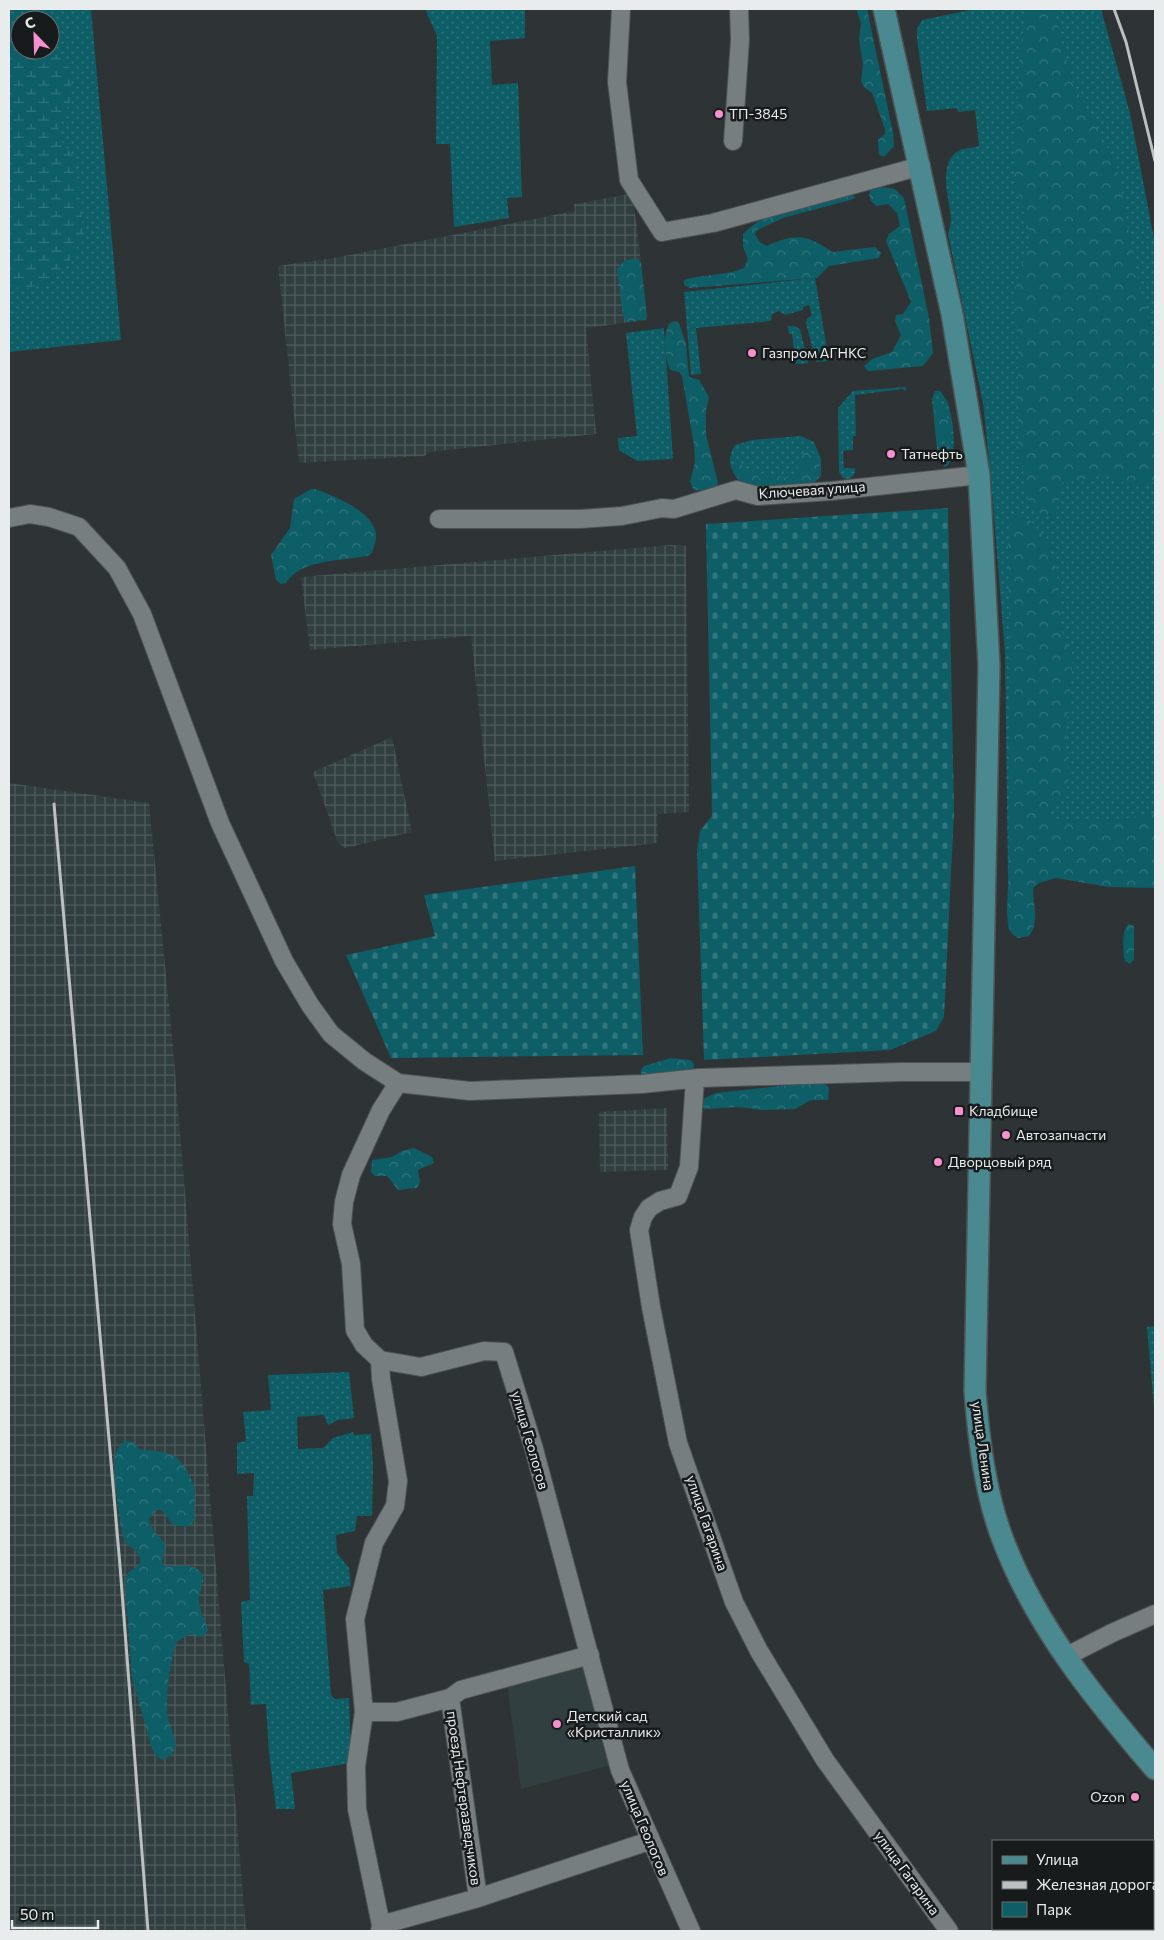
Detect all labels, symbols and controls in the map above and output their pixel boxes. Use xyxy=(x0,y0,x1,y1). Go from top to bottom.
north arrow xyxy=(10,10,60,60)
text: С xyxy=(22,13,37,32)
place label: ТП-3845 xyxy=(729,105,787,122)
marker: ТП-3845 xyxy=(713,108,725,120)
place label: Газпром АГНКС xyxy=(762,344,866,361)
marker: Газпром АГНКС xyxy=(746,347,758,359)
place label: Татнефть xyxy=(901,445,963,462)
marker: Татнефть xyxy=(885,448,897,460)
street label: Ключевая улица xyxy=(758,477,866,502)
place label: Кладбище xyxy=(969,1102,1038,1119)
marker: Кладбище xyxy=(953,1105,965,1117)
place label: Автозапчасти xyxy=(1016,1126,1106,1143)
marker: Автозапчасти xyxy=(1000,1129,1012,1141)
place label: Дворцовый ряд xyxy=(948,1153,1051,1170)
marker: Дворцовый ряд xyxy=(932,1156,944,1168)
street label: улица Геологов xyxy=(508,1389,553,1491)
street label: улица Ленина xyxy=(969,1400,998,1492)
street label: улица Гагарина xyxy=(683,1473,732,1573)
place label: Детский сад «Кристаллик» xyxy=(567,1707,661,1740)
street label: проезд Нефтеразведчиков xyxy=(444,1710,485,1886)
marker: Детский сад «Кристаллик» xyxy=(551,1718,563,1730)
street label: улица Геологов xyxy=(618,1778,673,1878)
place label: Ozon xyxy=(1090,1788,1125,1805)
marker: Ozon xyxy=(1129,1791,1141,1803)
street label: улица Гагарина xyxy=(871,1827,944,1918)
legend xyxy=(992,1840,1154,1930)
text: Улица xyxy=(1036,1850,1078,1868)
text: Железная дорога xyxy=(1036,1875,1160,1893)
scale bar xyxy=(12,1898,99,1930)
text: Парк xyxy=(1036,1900,1072,1918)
text: 50 m xyxy=(20,1905,54,1923)

